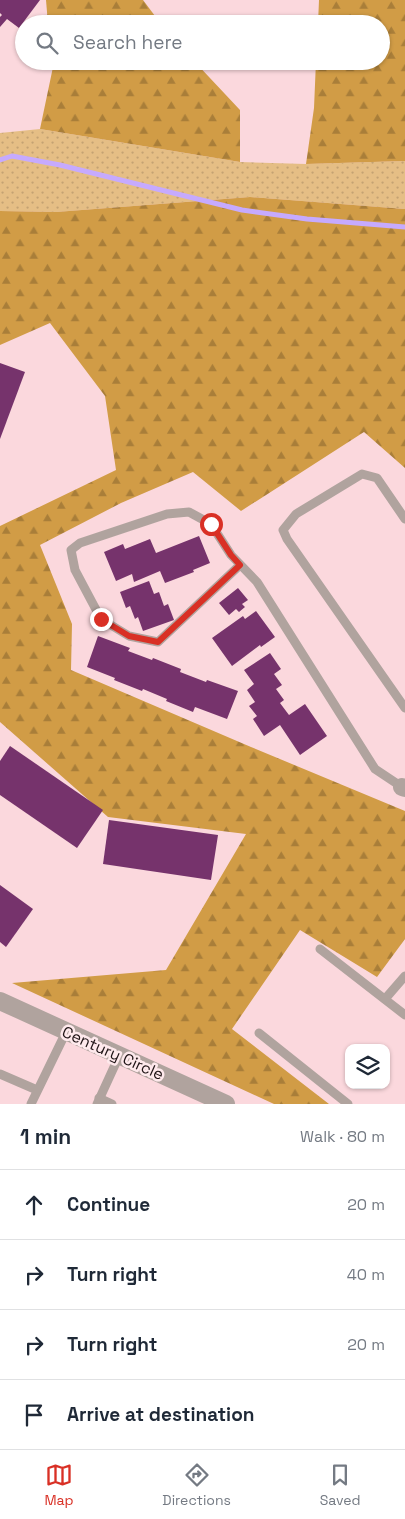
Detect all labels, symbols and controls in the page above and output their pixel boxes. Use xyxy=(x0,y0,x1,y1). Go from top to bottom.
search box xyxy=(15,15,390,70)
icon: search xyxy=(33,29,61,57)
text: Search here xyxy=(73,30,183,55)
route start xyxy=(200,513,223,536)
route end xyxy=(90,608,113,631)
street label: Century Circle xyxy=(59,1021,167,1085)
map controls xyxy=(345,1044,390,1089)
button: layers xyxy=(345,1044,390,1089)
text: 1 min xyxy=(20,1123,71,1150)
text: Walk · 80 m xyxy=(300,1126,385,1147)
icon: ahead xyxy=(20,1191,48,1219)
text: Continue xyxy=(67,1192,150,1217)
text: 20 m xyxy=(347,1194,385,1215)
icon: right xyxy=(20,1261,48,1289)
text: Turn right xyxy=(67,1262,157,1287)
text: 40 m xyxy=(347,1264,385,1285)
icon: right xyxy=(20,1331,48,1359)
text: Turn right xyxy=(67,1332,157,1357)
text: 20 m xyxy=(347,1334,385,1355)
icon: arrive xyxy=(20,1401,48,1429)
text: Arrive at destination xyxy=(67,1402,255,1427)
tab: Map xyxy=(44,1461,74,1509)
tab: Directions xyxy=(162,1461,231,1509)
tab: Saved xyxy=(320,1461,361,1509)

